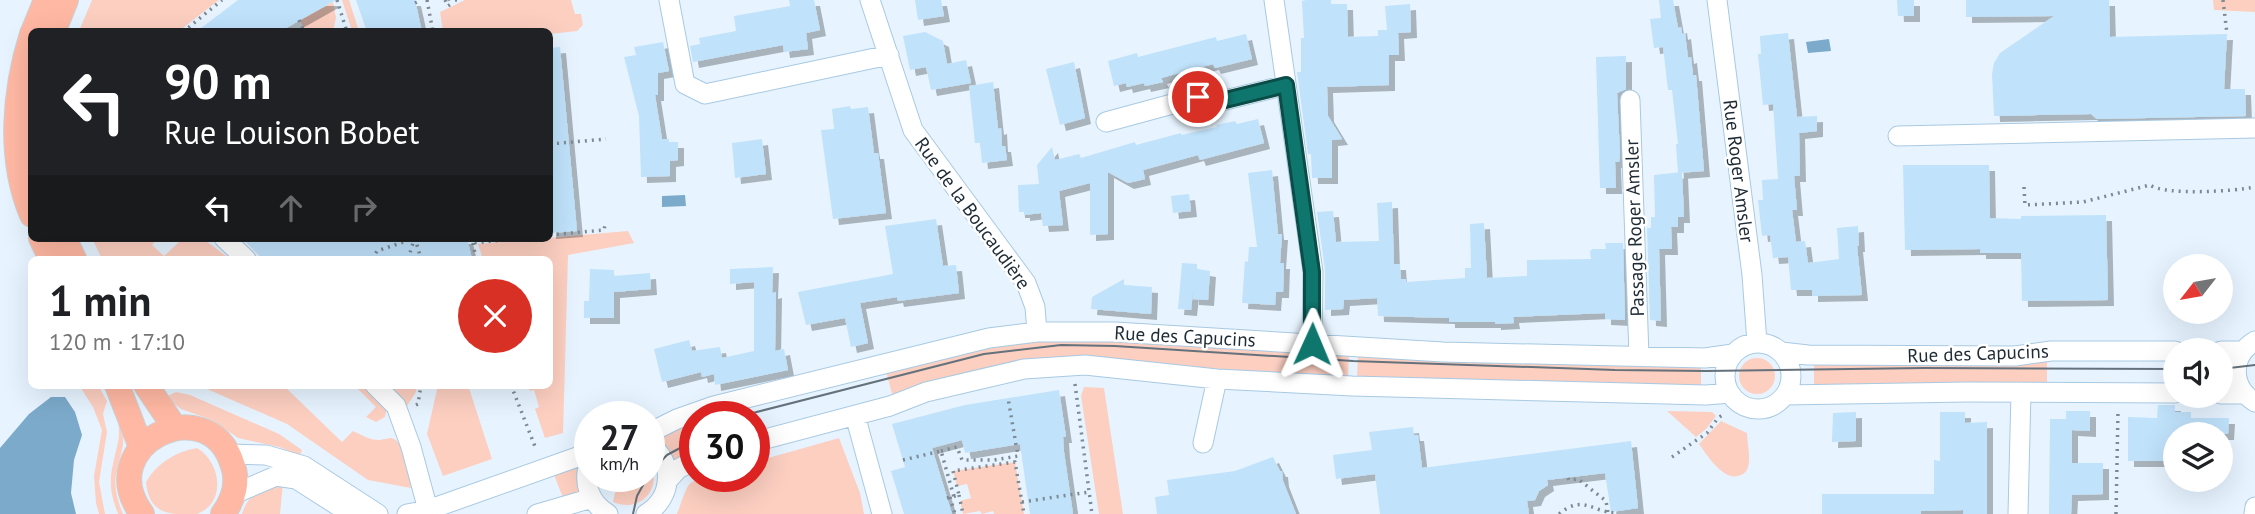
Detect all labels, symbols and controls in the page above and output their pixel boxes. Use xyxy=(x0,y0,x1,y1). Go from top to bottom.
text: 90 m xyxy=(164,49,271,113)
icon: left xyxy=(49,56,140,147)
pin xyxy=(1168,67,1228,127)
icon: arrive xyxy=(1179,78,1217,116)
street label: Rue Roger Amsler xyxy=(1718,98,1760,244)
text: Rue Louison Bobet xyxy=(164,111,419,153)
street label: Rue de la Boucaudière xyxy=(910,132,1036,294)
street label: Passage Roger Amsler xyxy=(1619,138,1649,317)
icon: left xyxy=(199,189,237,227)
icon: ahead xyxy=(272,189,310,227)
icon: right xyxy=(345,189,383,227)
north arrow xyxy=(2163,254,2233,324)
map controls xyxy=(2163,254,2233,492)
text: 1 min xyxy=(49,273,151,328)
button: close xyxy=(458,279,532,353)
position arrow xyxy=(1275,307,1349,381)
street label: Rue des Capucins xyxy=(1114,320,1256,352)
text: 120 m · 17:10 xyxy=(49,327,185,356)
button: sound xyxy=(2163,338,2233,408)
street label: Rue des Capucins xyxy=(1907,339,2049,367)
speed limit sign: 30 xyxy=(679,401,770,492)
text: 27 xyxy=(600,414,639,460)
button: layers xyxy=(2163,422,2233,492)
text: km/h xyxy=(600,452,639,475)

